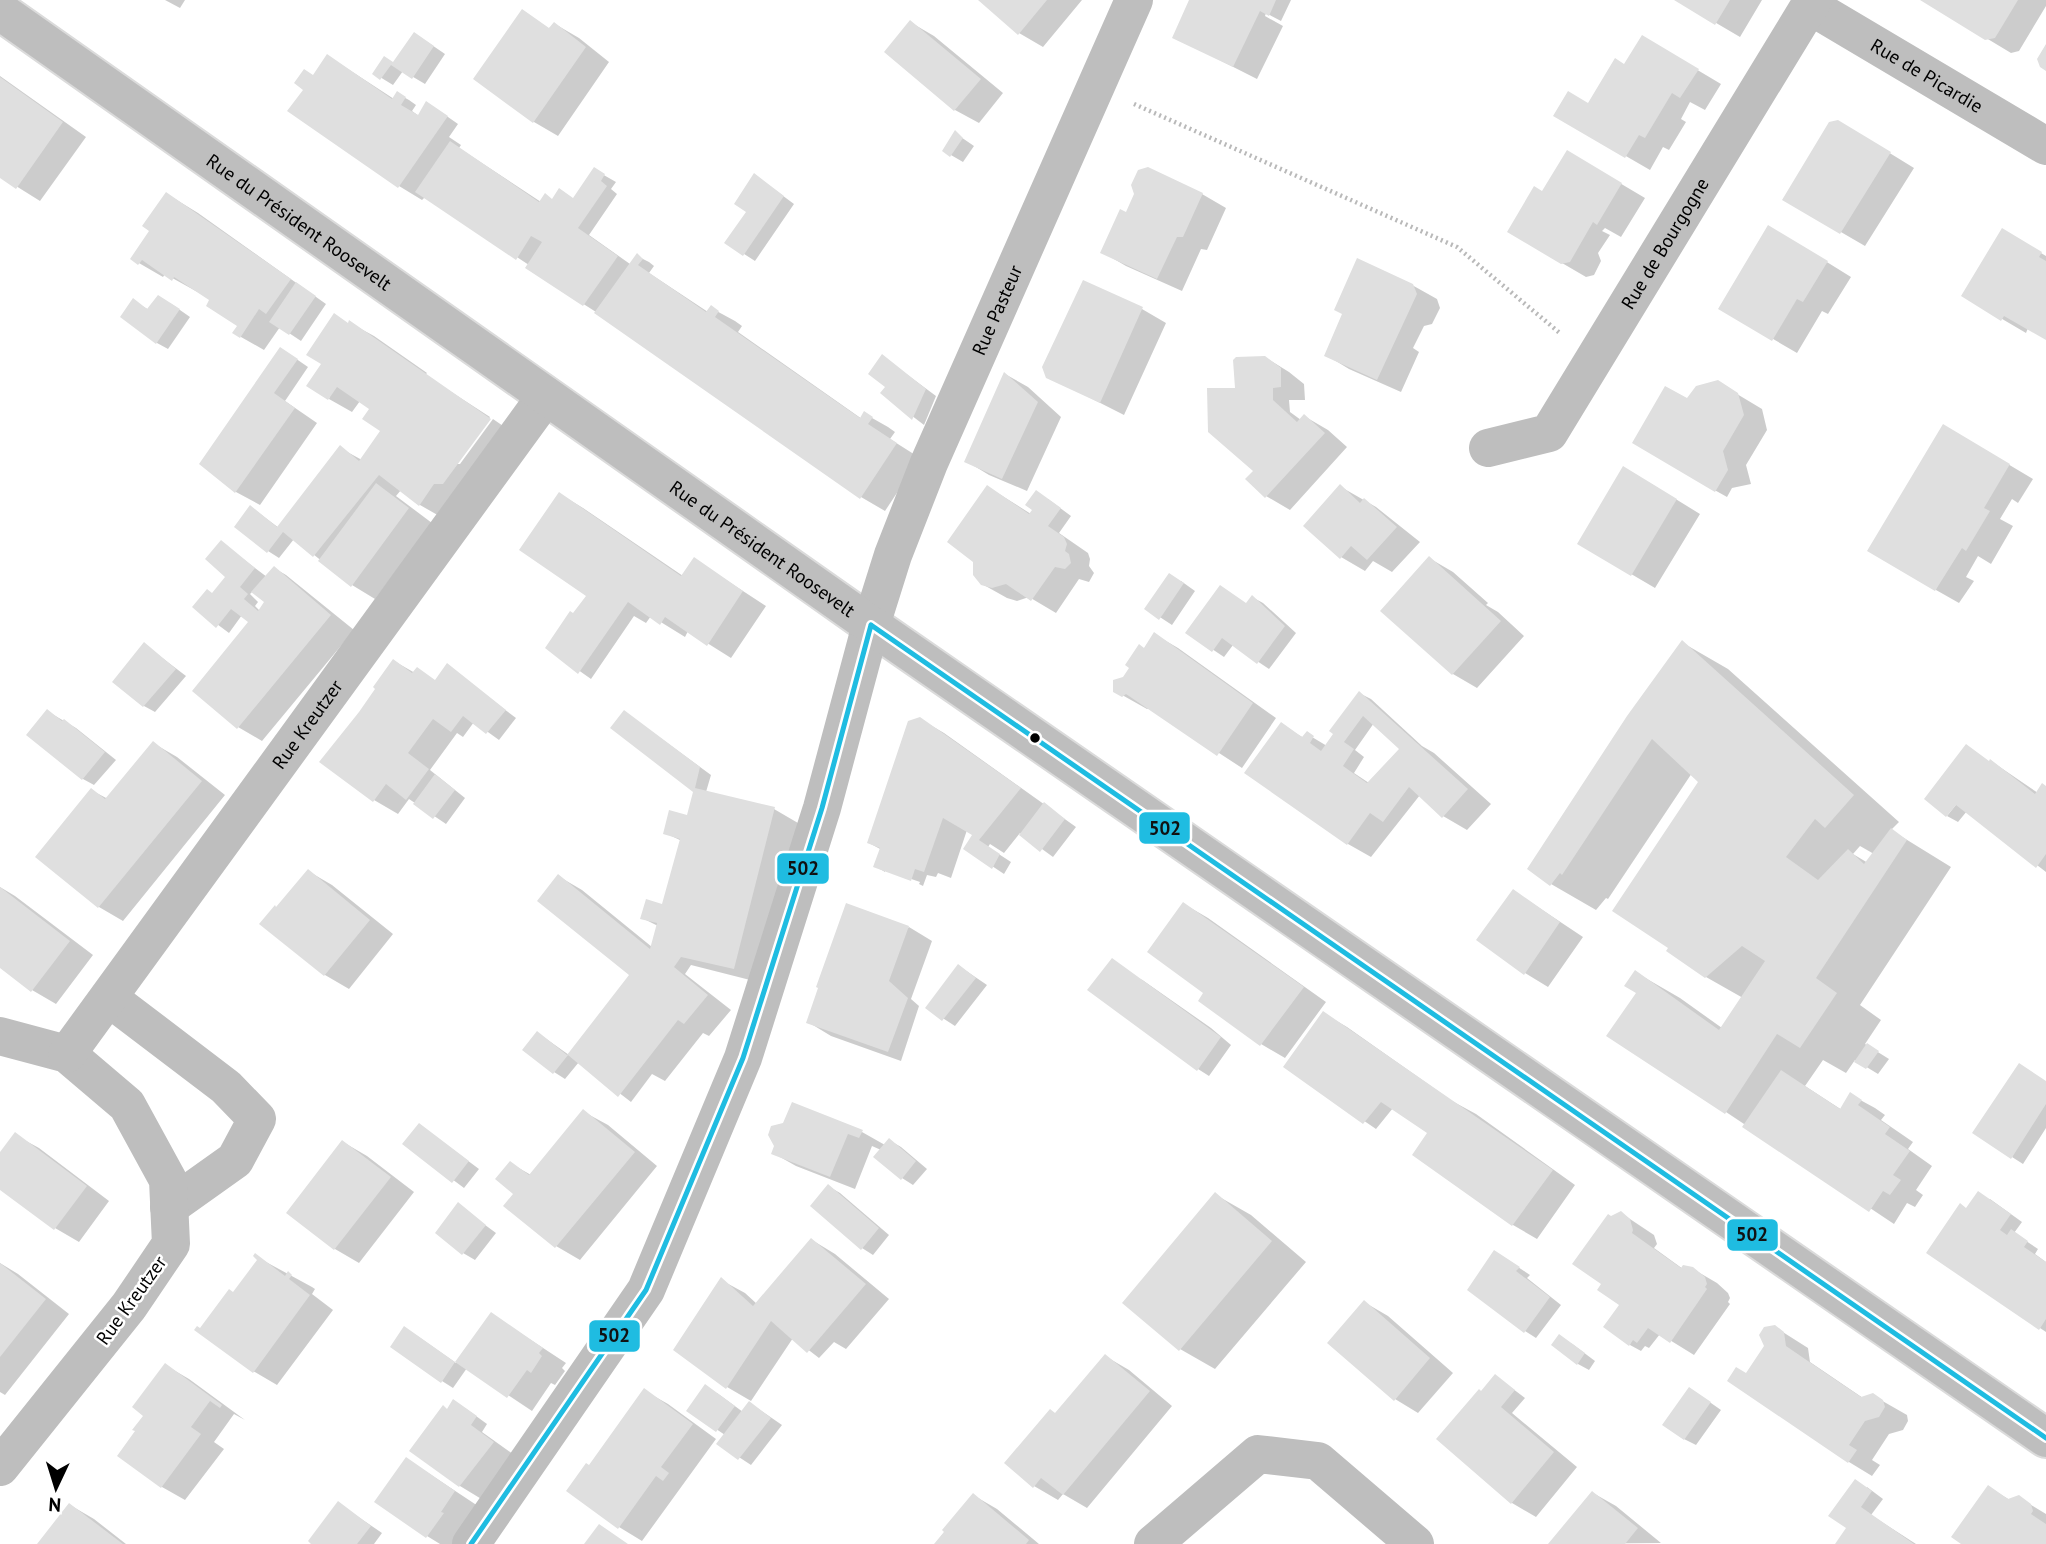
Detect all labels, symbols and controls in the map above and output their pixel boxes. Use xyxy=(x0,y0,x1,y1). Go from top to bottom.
street label: Rue de Picardie xyxy=(1867,33,1987,118)
street label: Rue du Président Roosevelt xyxy=(202,148,397,296)
street label: Rue de Bourgogne xyxy=(1615,173,1714,313)
street label: Rue Pasteur xyxy=(966,261,1027,359)
street label: Rue du Président Roosevelt xyxy=(665,475,860,622)
street label: Rue Kreutzer xyxy=(267,674,348,773)
unlabelled marker xyxy=(1028,731,1042,745)
line badge: 502 xyxy=(1138,811,1191,845)
text: 502 xyxy=(1149,816,1181,840)
line badge: 502 xyxy=(776,852,830,885)
text: 502 xyxy=(787,856,819,880)
line badge: 502 xyxy=(1726,1218,1779,1252)
text: 502 xyxy=(1736,1222,1768,1246)
street label: Rue Kreutzer xyxy=(91,1250,172,1349)
line badge: 502 xyxy=(588,1319,641,1353)
text: 502 xyxy=(598,1323,630,1347)
north arrow xyxy=(21,1453,91,1523)
text: N xyxy=(48,1493,62,1517)

